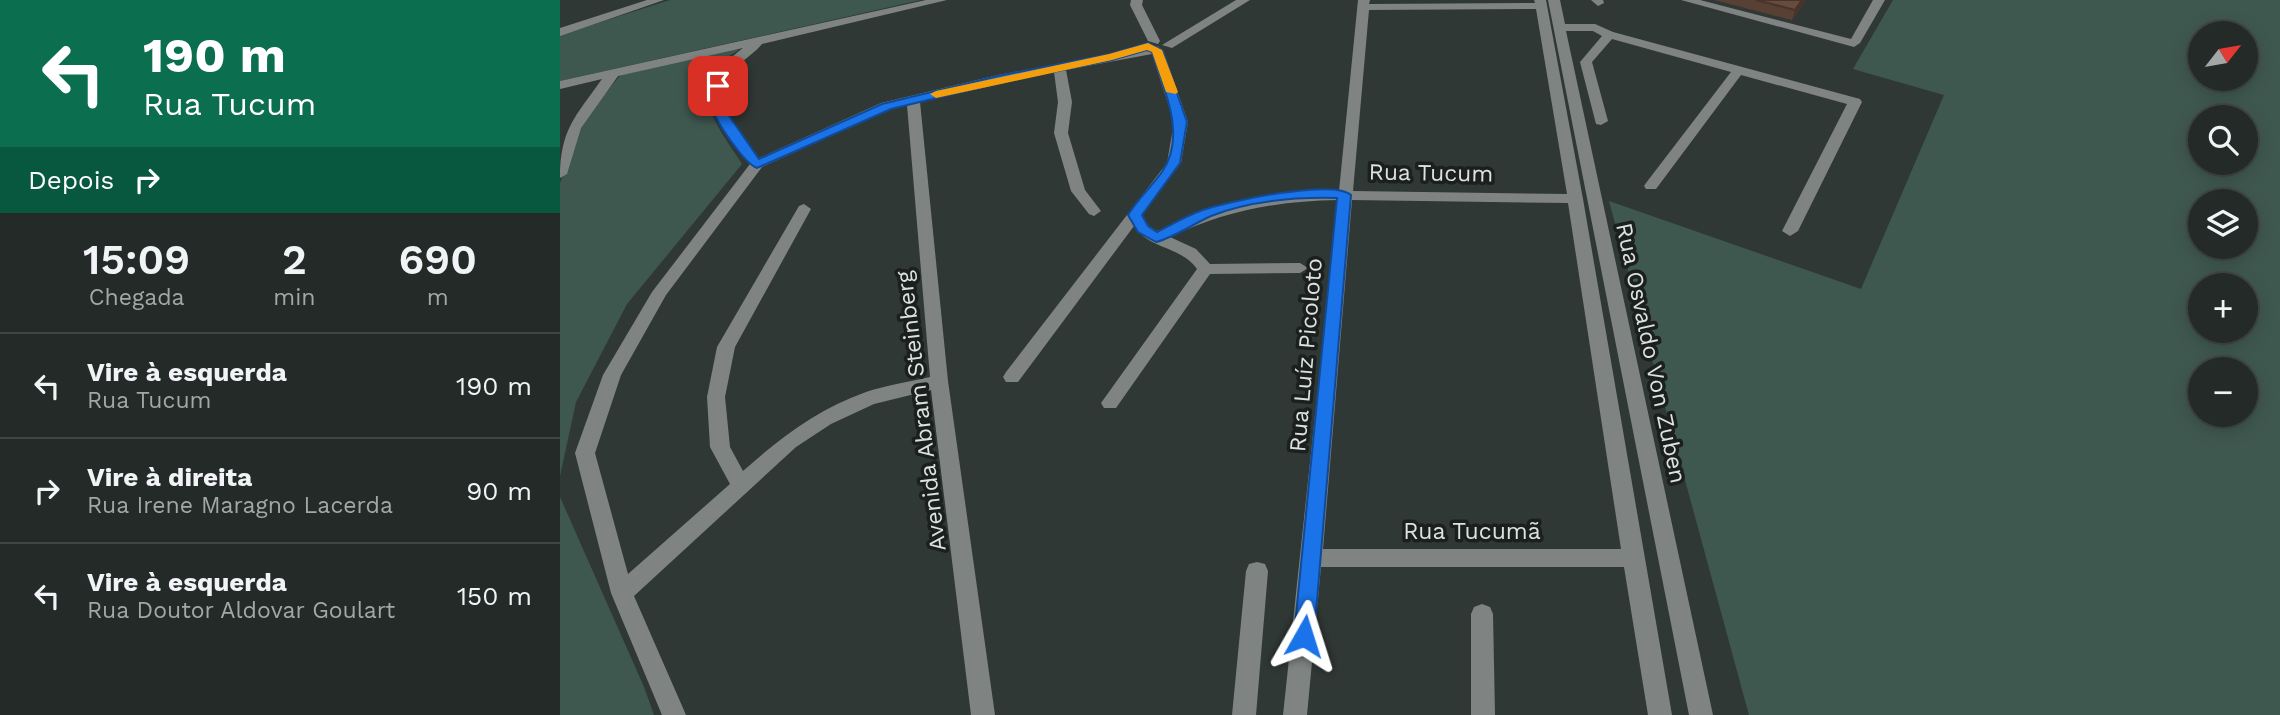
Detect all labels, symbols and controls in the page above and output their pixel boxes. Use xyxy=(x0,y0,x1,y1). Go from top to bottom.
north arrow xyxy=(2188,21,2258,91)
map controls xyxy=(2188,21,2258,427)
text: 190 m xyxy=(143,26,286,84)
icon: left xyxy=(28,28,119,119)
pin xyxy=(688,56,748,116)
icon: arrive xyxy=(699,67,737,105)
text: Rua Tucum xyxy=(143,85,316,123)
button: search xyxy=(2188,105,2258,175)
street label: Rua Tucum xyxy=(1369,158,1493,188)
icon: right xyxy=(128,161,166,199)
text: Depois xyxy=(28,165,114,195)
button: layers xyxy=(2188,189,2258,259)
street label: Rua Osvaldo Von Zuben xyxy=(1610,220,1692,486)
text: 15:09 xyxy=(83,235,190,284)
text: 2 xyxy=(282,235,307,284)
text: 690 xyxy=(399,235,477,284)
street label: Rua Luíz Picoloto xyxy=(1284,257,1328,453)
street label: Avenida Abram Steinberg xyxy=(890,269,952,553)
button: + xyxy=(2188,273,2258,343)
text: Chegada xyxy=(89,284,185,311)
text: min xyxy=(273,284,316,311)
text: m xyxy=(427,284,449,311)
text: Vire à esquerda xyxy=(87,357,287,387)
button: − xyxy=(2188,357,2258,427)
icon: left xyxy=(28,367,66,405)
text: 190 m xyxy=(456,371,532,401)
text: Rua Tucum xyxy=(87,387,212,414)
text: Vire à direita xyxy=(87,462,252,492)
icon: right xyxy=(28,472,66,510)
text: 90 m xyxy=(466,476,532,506)
text: Rua Irene Maragno Lacerda xyxy=(87,492,393,519)
street label: Rua Tucumã xyxy=(1403,518,1541,545)
text: Vire à esquerda xyxy=(87,567,287,597)
icon: left xyxy=(28,577,66,615)
text: 150 m xyxy=(457,581,532,611)
text: Rua Doutor Aldovar Goulart xyxy=(87,597,395,624)
position arrow xyxy=(1267,599,1341,673)

